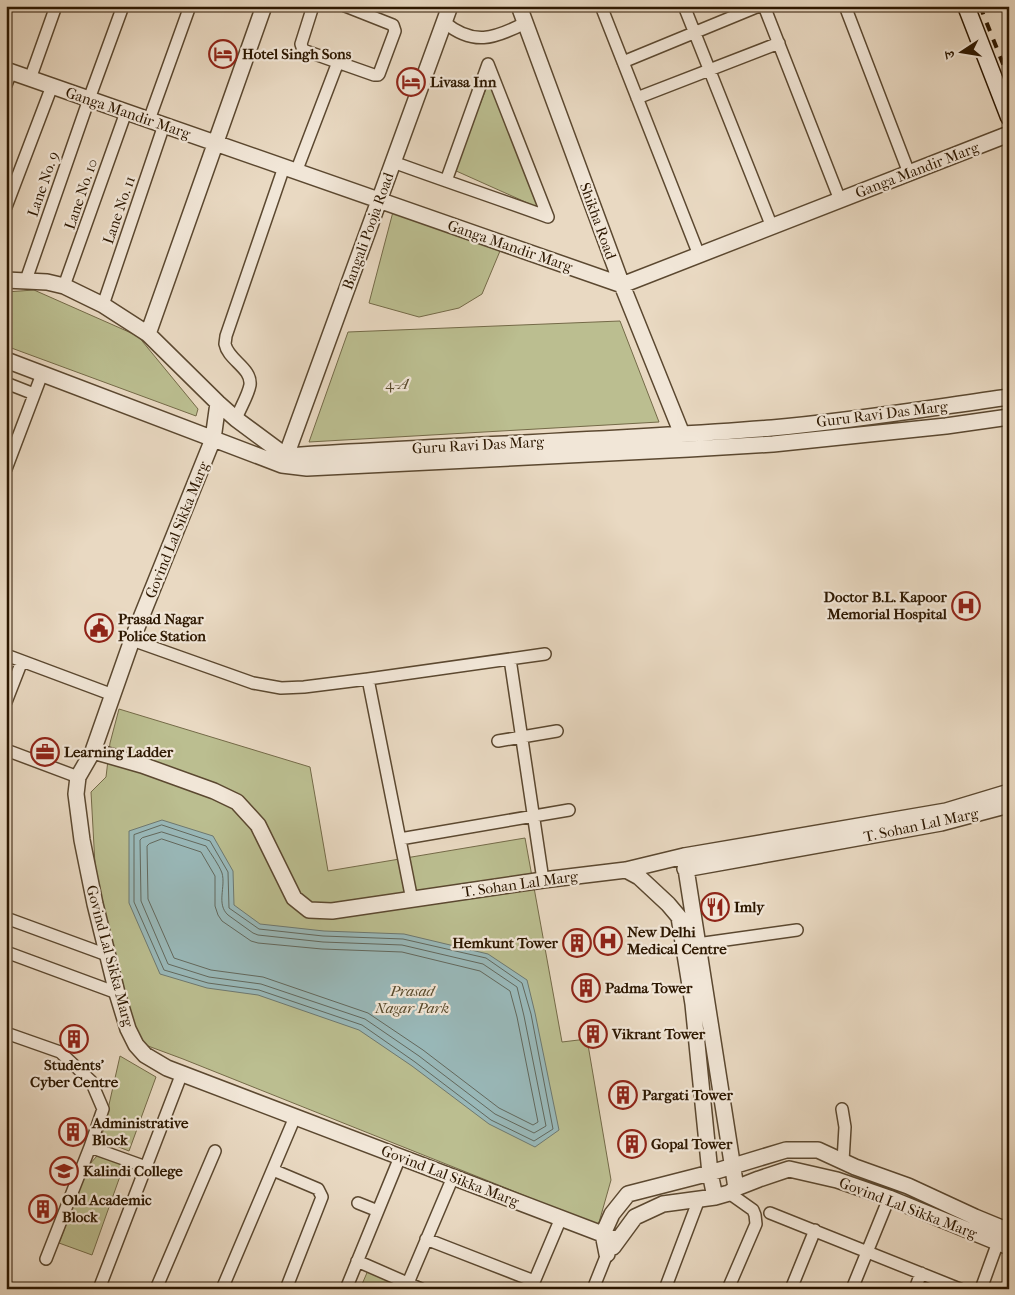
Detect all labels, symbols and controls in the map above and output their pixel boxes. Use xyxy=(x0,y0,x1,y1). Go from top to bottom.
north arrow xyxy=(938,28,988,78)
hotel icon: Hotel Singh Sons xyxy=(208,39,238,69)
place label: Hotel Singh Sons xyxy=(242,45,352,63)
text: उ xyxy=(941,48,959,61)
hotel icon: Livasa Inn xyxy=(396,67,426,97)
place label: Livasa Inn xyxy=(430,73,497,91)
street label: Ganga Mandir Marg xyxy=(63,83,194,143)
street label: Ganga Mandir Marg xyxy=(853,138,982,202)
street label: Lane No. 9 xyxy=(23,149,63,219)
street label: Lane No. 10 xyxy=(60,156,102,232)
street label: Bangali Pooja Road xyxy=(338,169,398,292)
street label: Lane No. 11 xyxy=(99,174,139,246)
street label: Shikha Road xyxy=(576,180,620,263)
street label: Ganga Mandir Marg xyxy=(445,216,576,276)
park label: 4-A xyxy=(385,375,410,393)
street label: Guru Ravi Das Marg xyxy=(815,397,950,431)
street label: Guru Ravi Das Marg xyxy=(411,432,546,457)
street label: Govind Lal Sikka Marg xyxy=(141,458,213,601)
place label: Doctor B.L. Kapoor Memorial Hospital xyxy=(824,588,948,623)
hospital icon: Doctor B.L. Kapoor Memorial Hospital xyxy=(951,591,981,621)
place label: Prasad Nagar Police Station xyxy=(118,610,206,645)
public building icon: Prasad Nagar Police Station xyxy=(84,613,114,643)
office icon: Learning Ladder xyxy=(30,737,60,767)
place label: Learning Ladder xyxy=(64,743,174,761)
street label: T. Sohan Lal Marg xyxy=(862,804,981,846)
street label: T. Sohan Lal Marg xyxy=(461,867,580,901)
street label: Govind Lal Sikka Marg xyxy=(82,883,138,1030)
restaurant icon: Imly xyxy=(700,892,730,922)
place label: Imly xyxy=(734,898,765,916)
place label: New Delhi Medical Centre xyxy=(626,923,727,958)
hospital icon: New Delhi Medical Centre xyxy=(593,926,623,956)
building icon: Hemkunt Tower xyxy=(562,928,592,958)
place label: Hemkunt Tower xyxy=(452,934,559,952)
building icon: Padma Tower xyxy=(571,973,601,1003)
place label: Padma Tower xyxy=(605,979,693,997)
park label: Prasad Nagar Park xyxy=(374,982,449,1017)
building icon: Vikrant Tower xyxy=(578,1019,608,1049)
building icon: Students' Cyber Centre xyxy=(59,1024,89,1054)
place label: Vikrant Tower xyxy=(611,1025,706,1043)
place label: Students' Cyber Centre xyxy=(30,1056,119,1091)
building icon: Pargati Tower xyxy=(608,1080,638,1110)
place label: Pargati Tower xyxy=(642,1086,733,1104)
place label: Administrative Block xyxy=(91,1114,189,1149)
building icon: Administrative Block xyxy=(58,1117,88,1147)
building icon: Gopal Tower xyxy=(617,1129,647,1159)
place label: Gopal Tower xyxy=(651,1135,733,1153)
street label: Govind Lal Sikka Marg xyxy=(379,1141,522,1211)
school or university icon: Kalindi College xyxy=(49,1156,79,1186)
place label: Kalindi College xyxy=(83,1162,183,1180)
street label: Govind Lal Sikka Marg xyxy=(837,1173,980,1243)
place label: Old Academic Block xyxy=(62,1191,152,1226)
building icon: Old Academic Block xyxy=(28,1194,58,1224)

